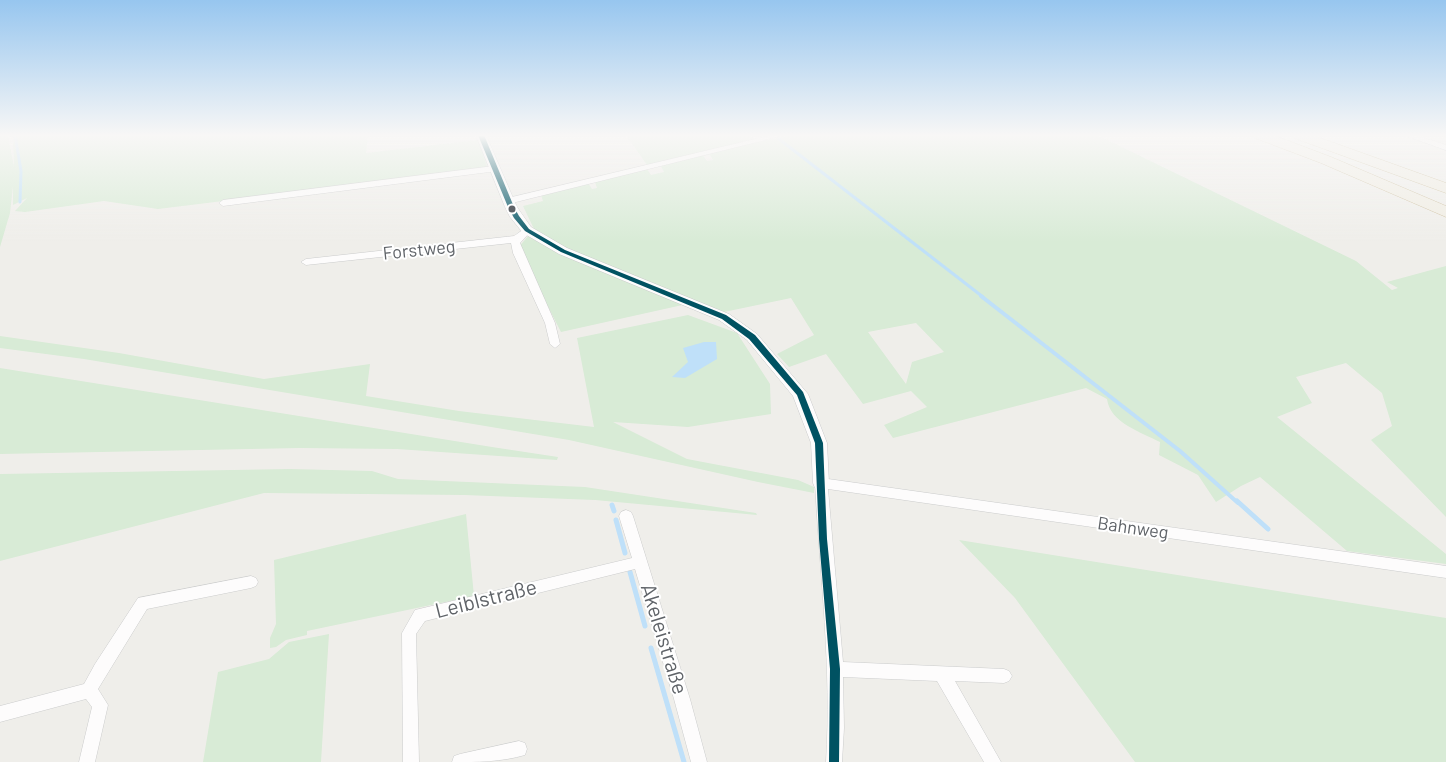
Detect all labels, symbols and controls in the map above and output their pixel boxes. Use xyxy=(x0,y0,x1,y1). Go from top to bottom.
unlabelled marker xyxy=(507,204,517,214)
street label: Forstweg xyxy=(382,235,456,265)
street label: Bahnweg xyxy=(1096,512,1170,544)
street label: Leiblstraße xyxy=(433,574,539,624)
street label: Akeleistraße xyxy=(635,581,693,697)

